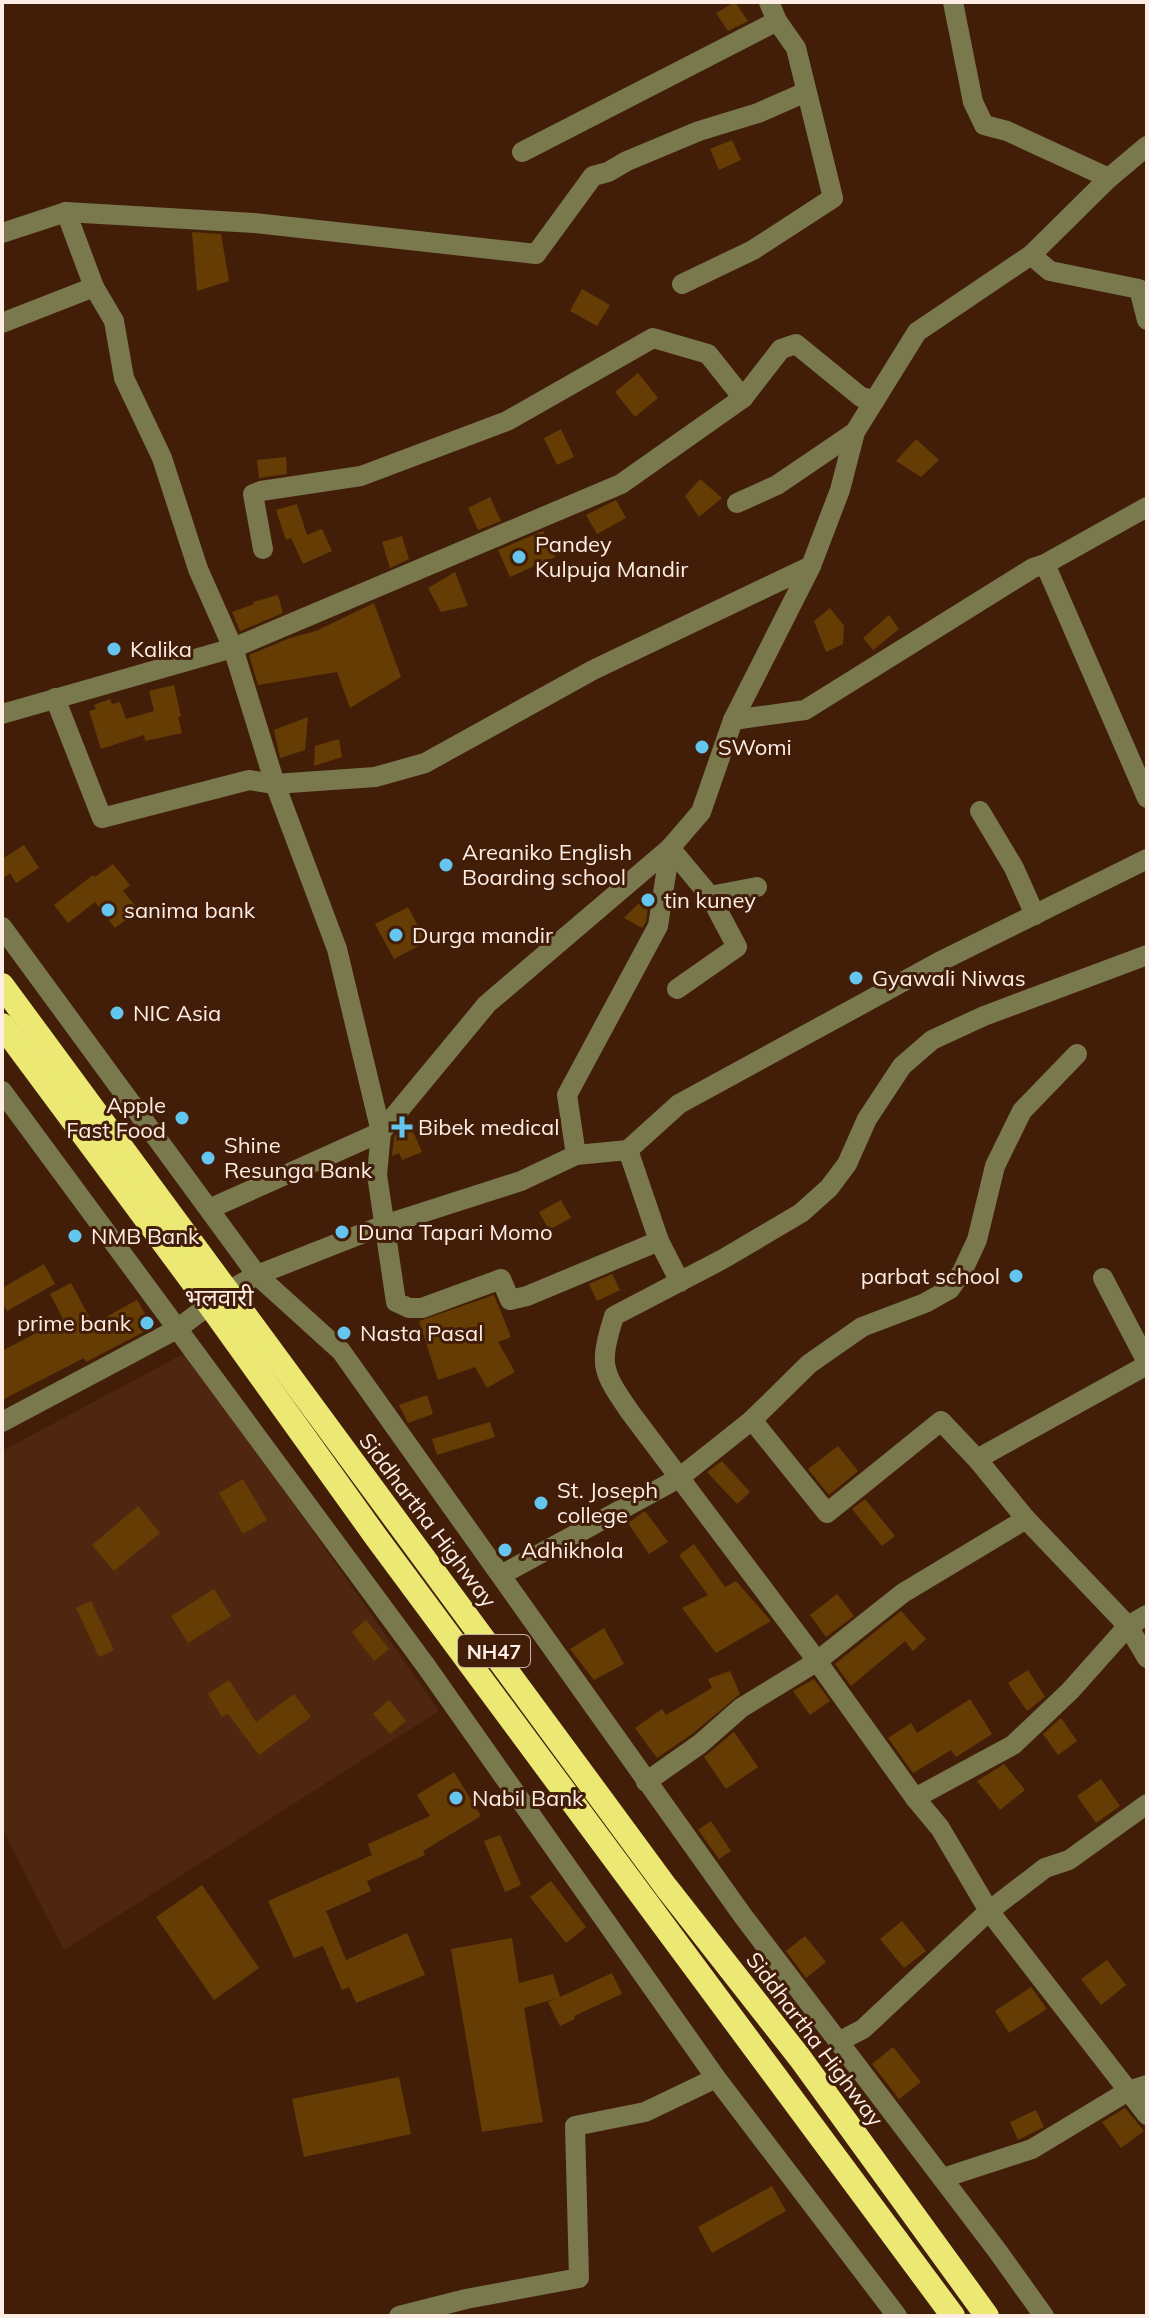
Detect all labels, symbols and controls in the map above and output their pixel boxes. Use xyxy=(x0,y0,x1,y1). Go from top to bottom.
place label: Pandey Kulpuja Mandir xyxy=(535,530,688,583)
marker: Pandey Kulpuja Mandir xyxy=(510,548,528,566)
place label: Kalika xyxy=(130,635,192,663)
marker: Kalika xyxy=(105,640,123,658)
place label: SWomi xyxy=(718,733,792,761)
marker: SWomi xyxy=(693,738,711,756)
place label: Areaniko English Boarding school xyxy=(462,838,632,891)
marker: Areaniko English Boarding school xyxy=(437,856,455,874)
place label: tin kuney xyxy=(664,886,756,914)
marker: tin kuney xyxy=(639,891,657,909)
place label: sanima bank xyxy=(124,896,256,924)
marker: sanima bank xyxy=(99,901,117,919)
place label: Durga mandir xyxy=(412,921,553,949)
marker: Durga mandir xyxy=(387,926,405,944)
place label: Gyawali Niwas xyxy=(872,964,1026,992)
marker: Gyawali Niwas xyxy=(847,969,865,987)
place label: NIC Asia xyxy=(133,999,221,1027)
marker: NIC Asia xyxy=(108,1004,126,1022)
place label: Apple Fast Food xyxy=(66,1091,166,1144)
marker: Apple Fast Food xyxy=(173,1109,191,1127)
place label: Bibek medical xyxy=(418,1113,559,1141)
marker: Bibek medical xyxy=(393,1118,411,1136)
place label: Shine Resunga Bank xyxy=(224,1131,373,1184)
marker: Shine Resunga Bank xyxy=(199,1149,217,1167)
place label: Duna Tapari Momo xyxy=(358,1218,552,1246)
place label: NMB Bank xyxy=(91,1222,200,1250)
marker: Duna Tapari Momo xyxy=(333,1223,351,1241)
marker: NMB Bank xyxy=(66,1227,84,1245)
place label: parbat school xyxy=(861,1262,1000,1290)
marker: parbat school xyxy=(1007,1267,1025,1285)
district label: भलवारी xyxy=(185,1282,254,1312)
place label: prime bank xyxy=(17,1309,132,1337)
marker: prime bank xyxy=(138,1314,156,1332)
place label: Nasta Pasal xyxy=(360,1319,483,1347)
marker: Nasta Pasal xyxy=(335,1324,353,1342)
street label: Siddhartha Highway xyxy=(353,1427,503,1613)
place label: St. Joseph college xyxy=(557,1476,658,1529)
marker: St. Joseph college xyxy=(532,1494,550,1512)
place label: Adhikhola xyxy=(521,1536,624,1564)
marker: Adhikhola xyxy=(496,1541,514,1559)
road number: NH47 xyxy=(458,1635,530,1667)
place label: Nabil Bank xyxy=(472,1784,584,1812)
marker: Nabil Bank xyxy=(447,1789,465,1807)
street label: Siddhartha Highway xyxy=(740,1946,890,2132)

